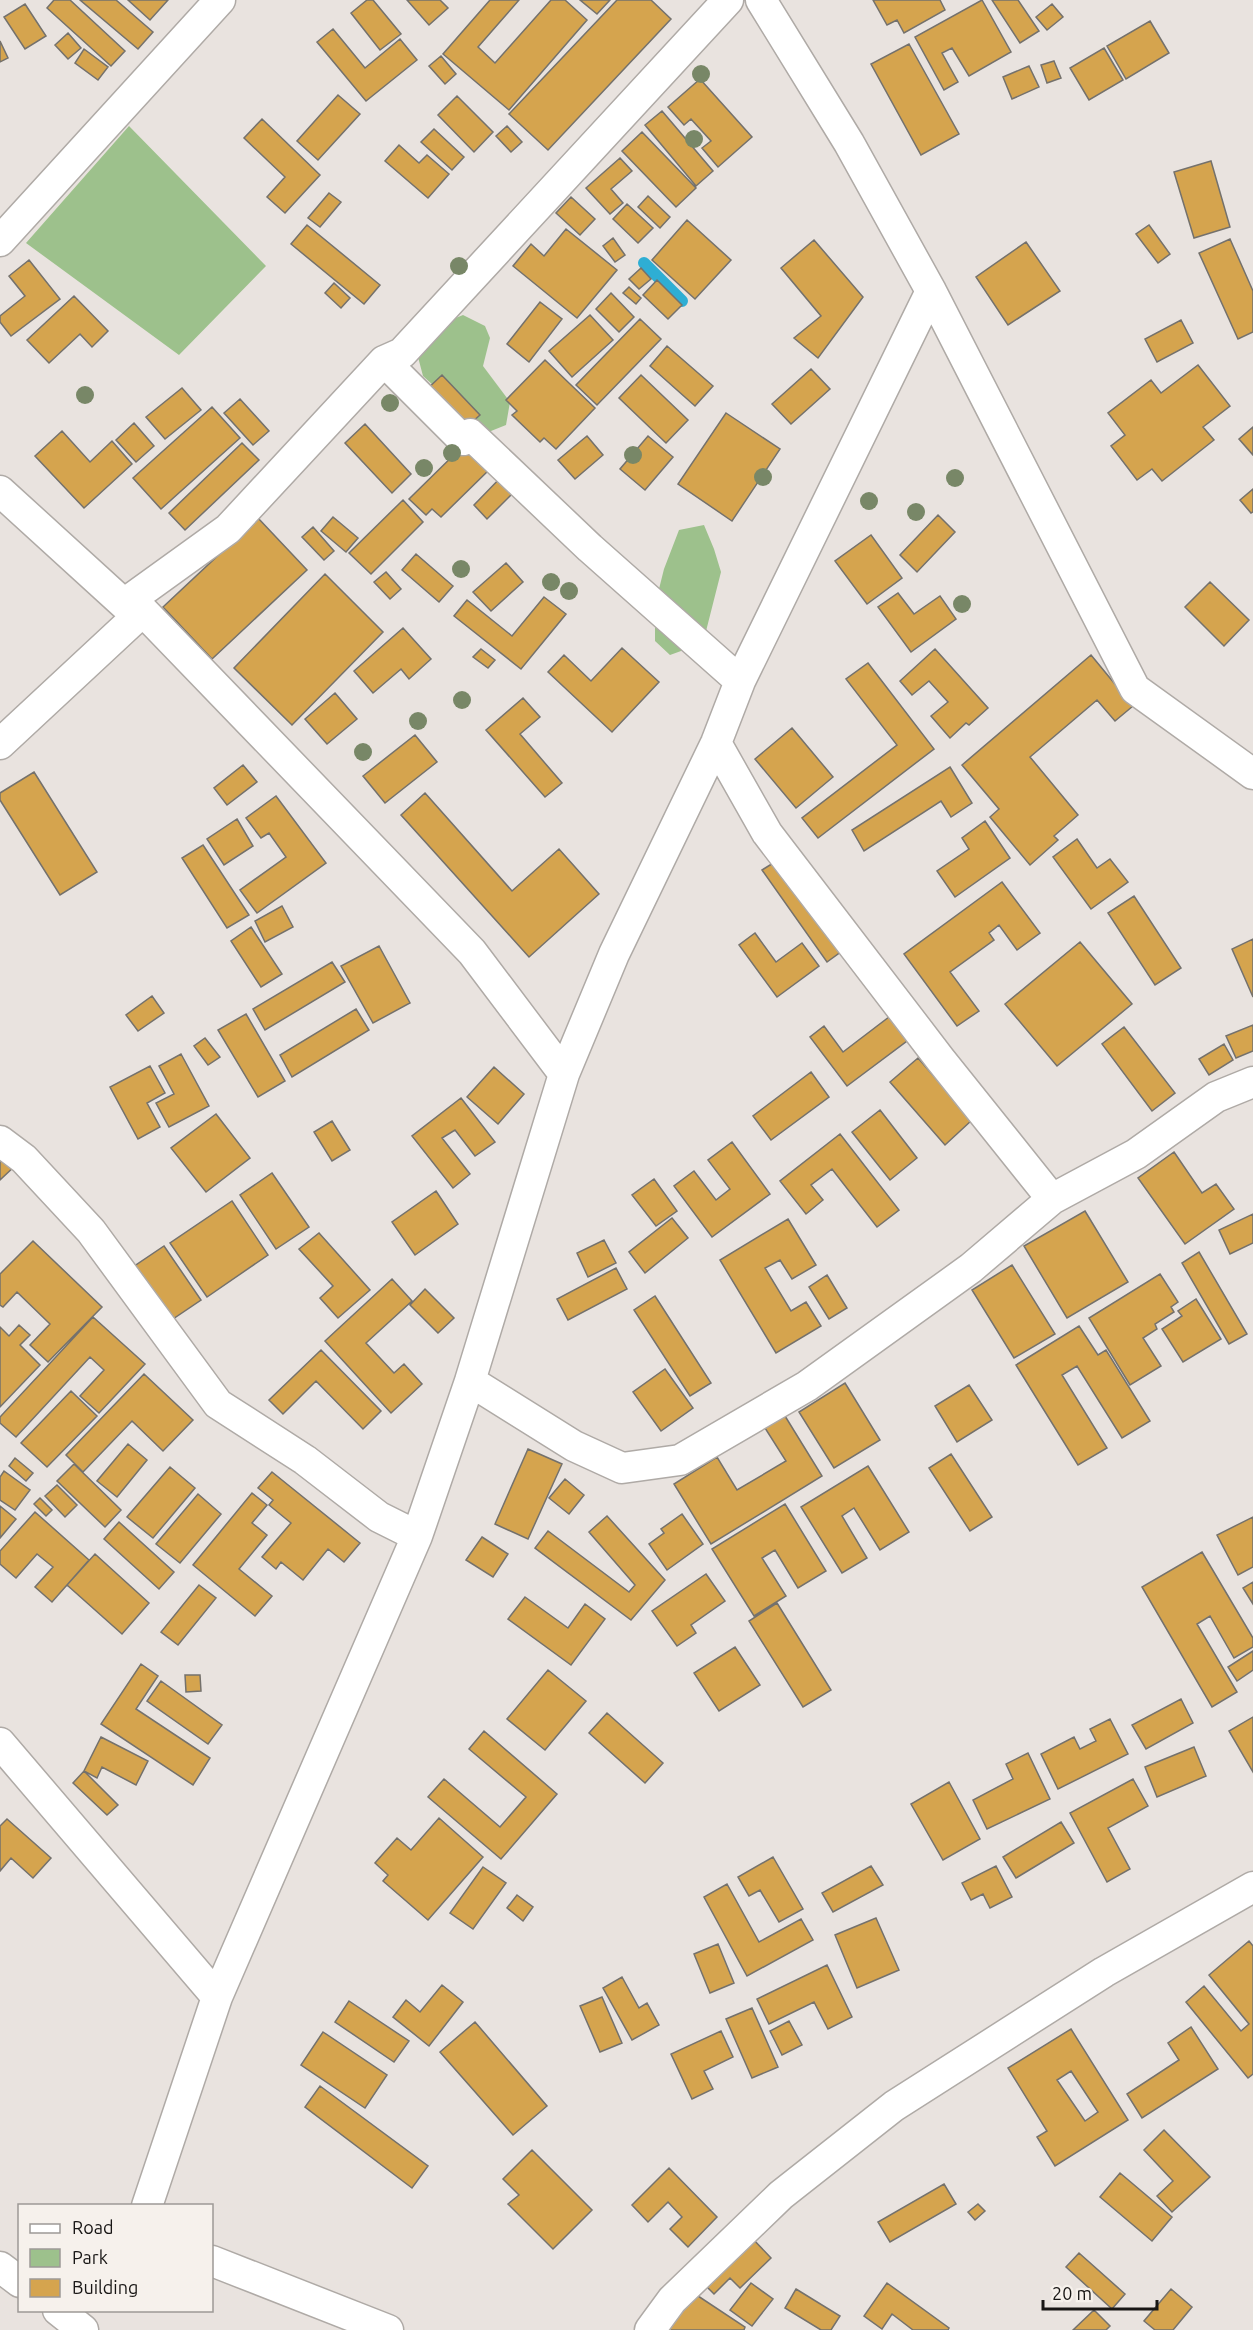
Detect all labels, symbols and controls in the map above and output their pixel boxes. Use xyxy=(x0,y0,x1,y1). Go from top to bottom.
legend xyxy=(18,2204,213,2312)
text: Road xyxy=(72,2217,114,2237)
text: Park xyxy=(72,2247,108,2267)
scale bar xyxy=(1043,2273,1157,2311)
text: Building xyxy=(72,2277,138,2297)
text: 20 m xyxy=(1052,2283,1092,2303)

